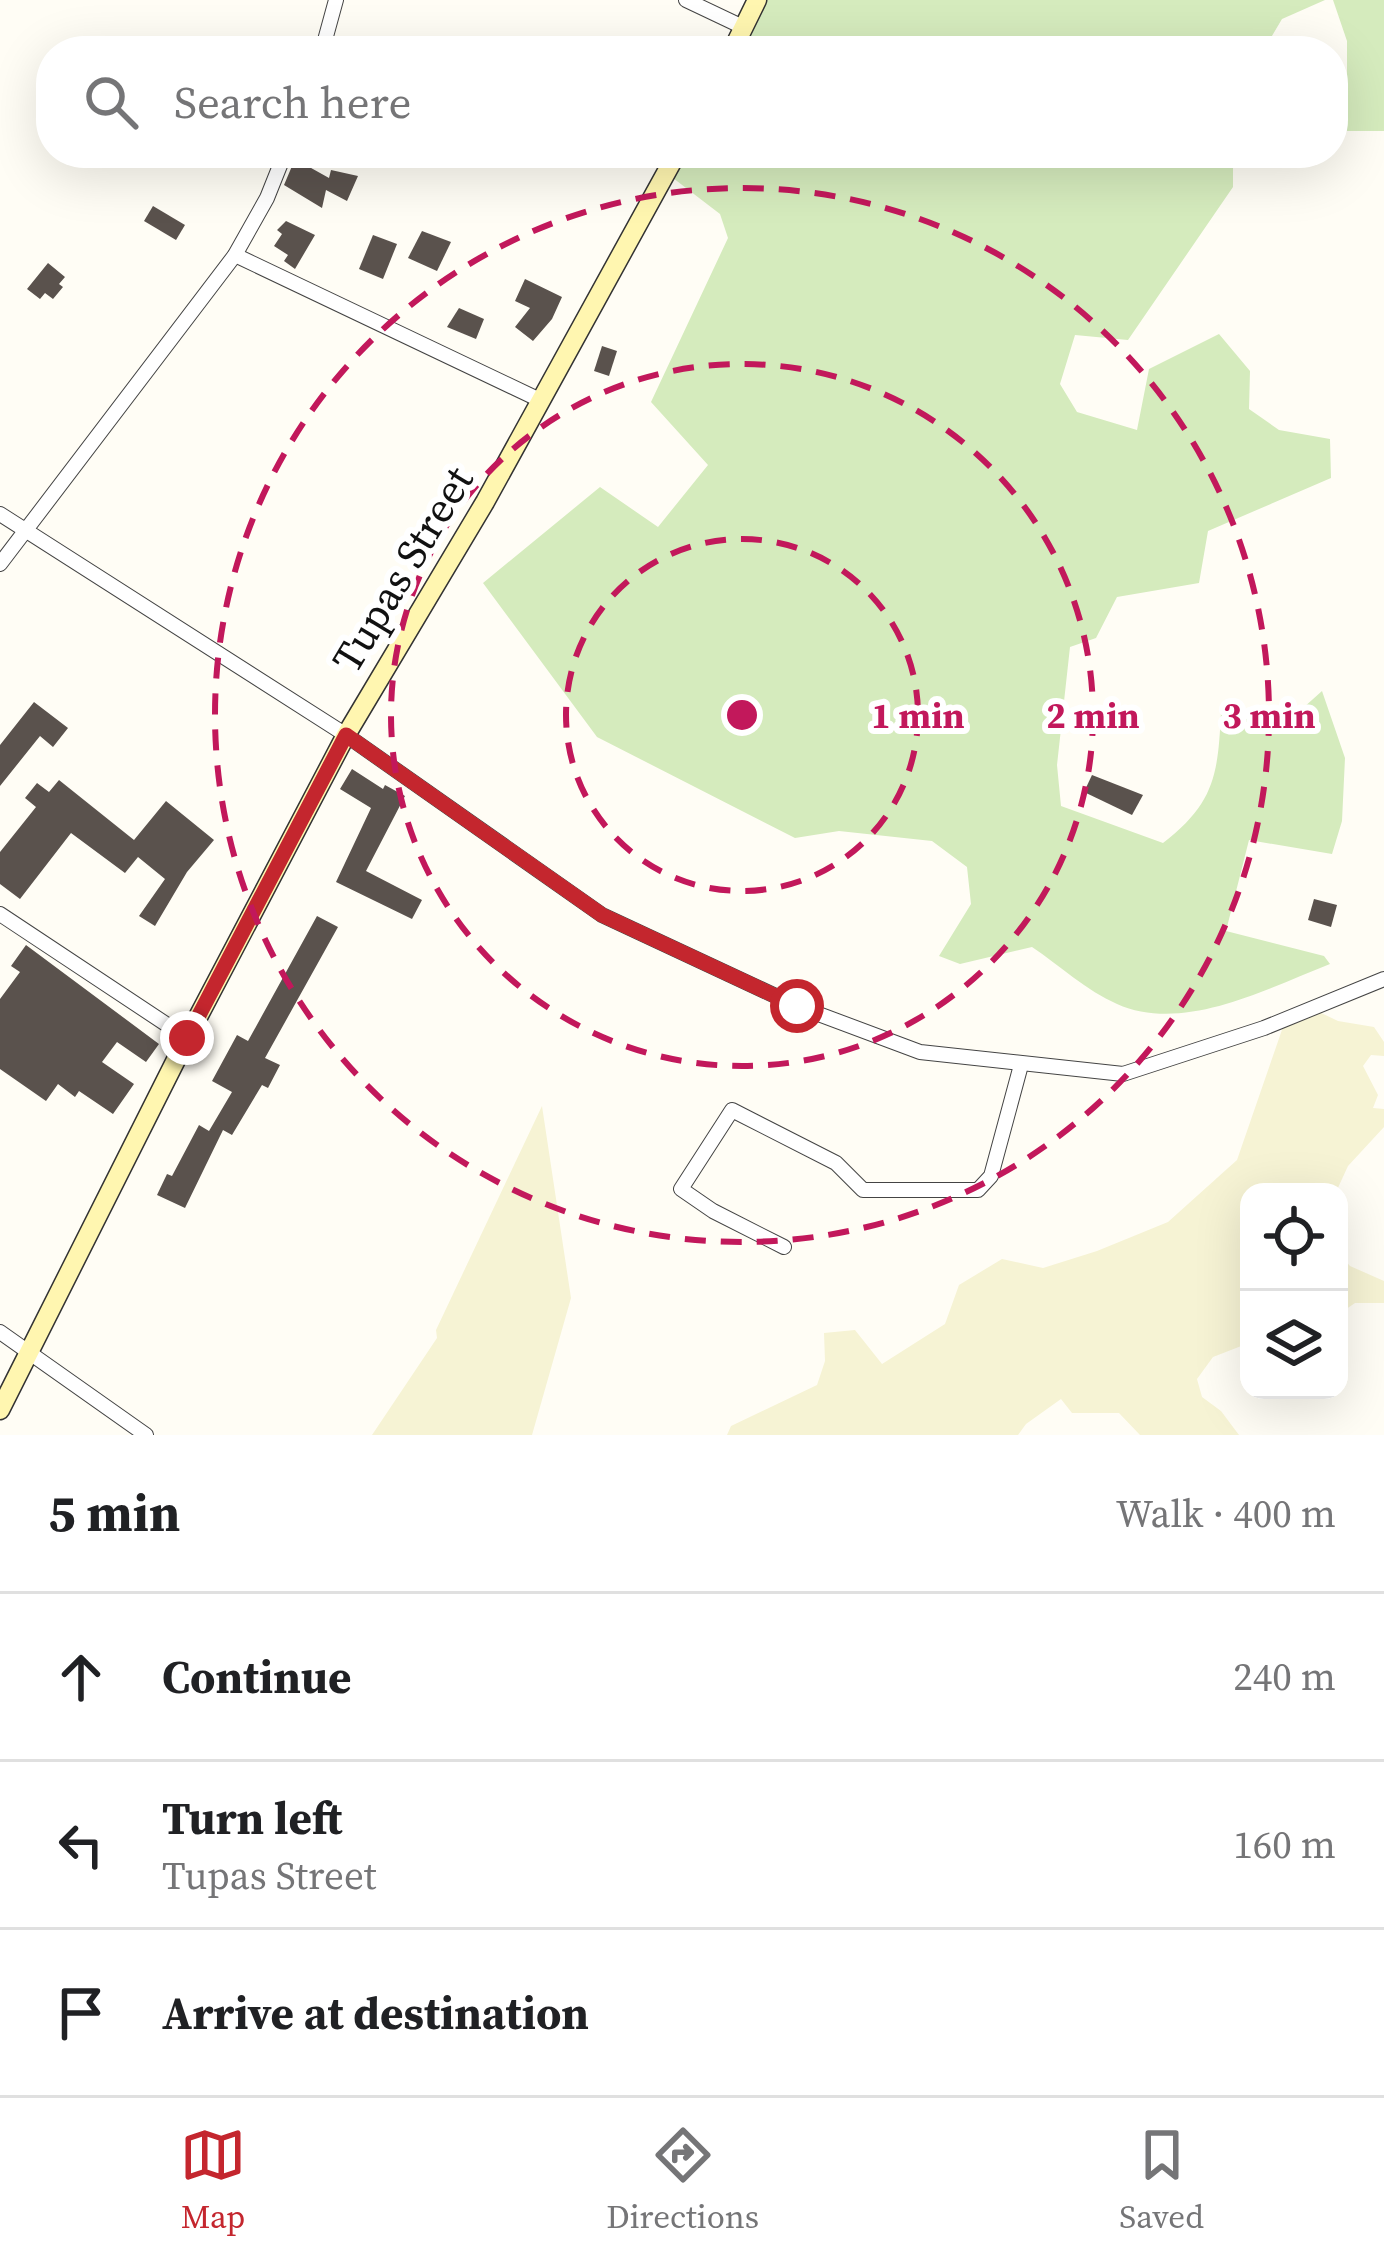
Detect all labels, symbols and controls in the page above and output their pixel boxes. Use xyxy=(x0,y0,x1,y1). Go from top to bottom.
search box xyxy=(36,36,1348,168)
icon: search xyxy=(78,69,144,135)
text: Search here xyxy=(174,71,411,133)
street label: Tupas Street xyxy=(318,455,487,683)
text: 1 min xyxy=(871,691,965,740)
text: 2 min xyxy=(1046,691,1140,740)
text: 3 min xyxy=(1222,691,1316,740)
centre of rings xyxy=(721,694,763,736)
route start xyxy=(770,979,824,1033)
route end xyxy=(160,1011,214,1065)
map controls xyxy=(1240,1183,1348,1399)
button: locate xyxy=(1240,1183,1348,1291)
button: layers xyxy=(1240,1291,1348,1399)
text: 5 min xyxy=(48,1478,180,1548)
text: Walk · 400 m xyxy=(1116,1487,1336,1540)
icon: ahead xyxy=(48,1644,114,1710)
text: Continue xyxy=(162,1646,351,1708)
text: 240 m xyxy=(1233,1650,1336,1703)
text: Turn left xyxy=(162,1787,342,1849)
icon: left xyxy=(48,1812,114,1878)
text: 160 m xyxy=(1233,1818,1336,1871)
text: Tupas Street xyxy=(162,1849,376,1902)
icon: arrive xyxy=(48,1980,114,2046)
text: Arrive at destination xyxy=(162,1982,589,2044)
tab: Map xyxy=(180,2122,246,2239)
tab: Directions xyxy=(606,2122,759,2239)
tab: Saved xyxy=(1119,2122,1204,2239)

